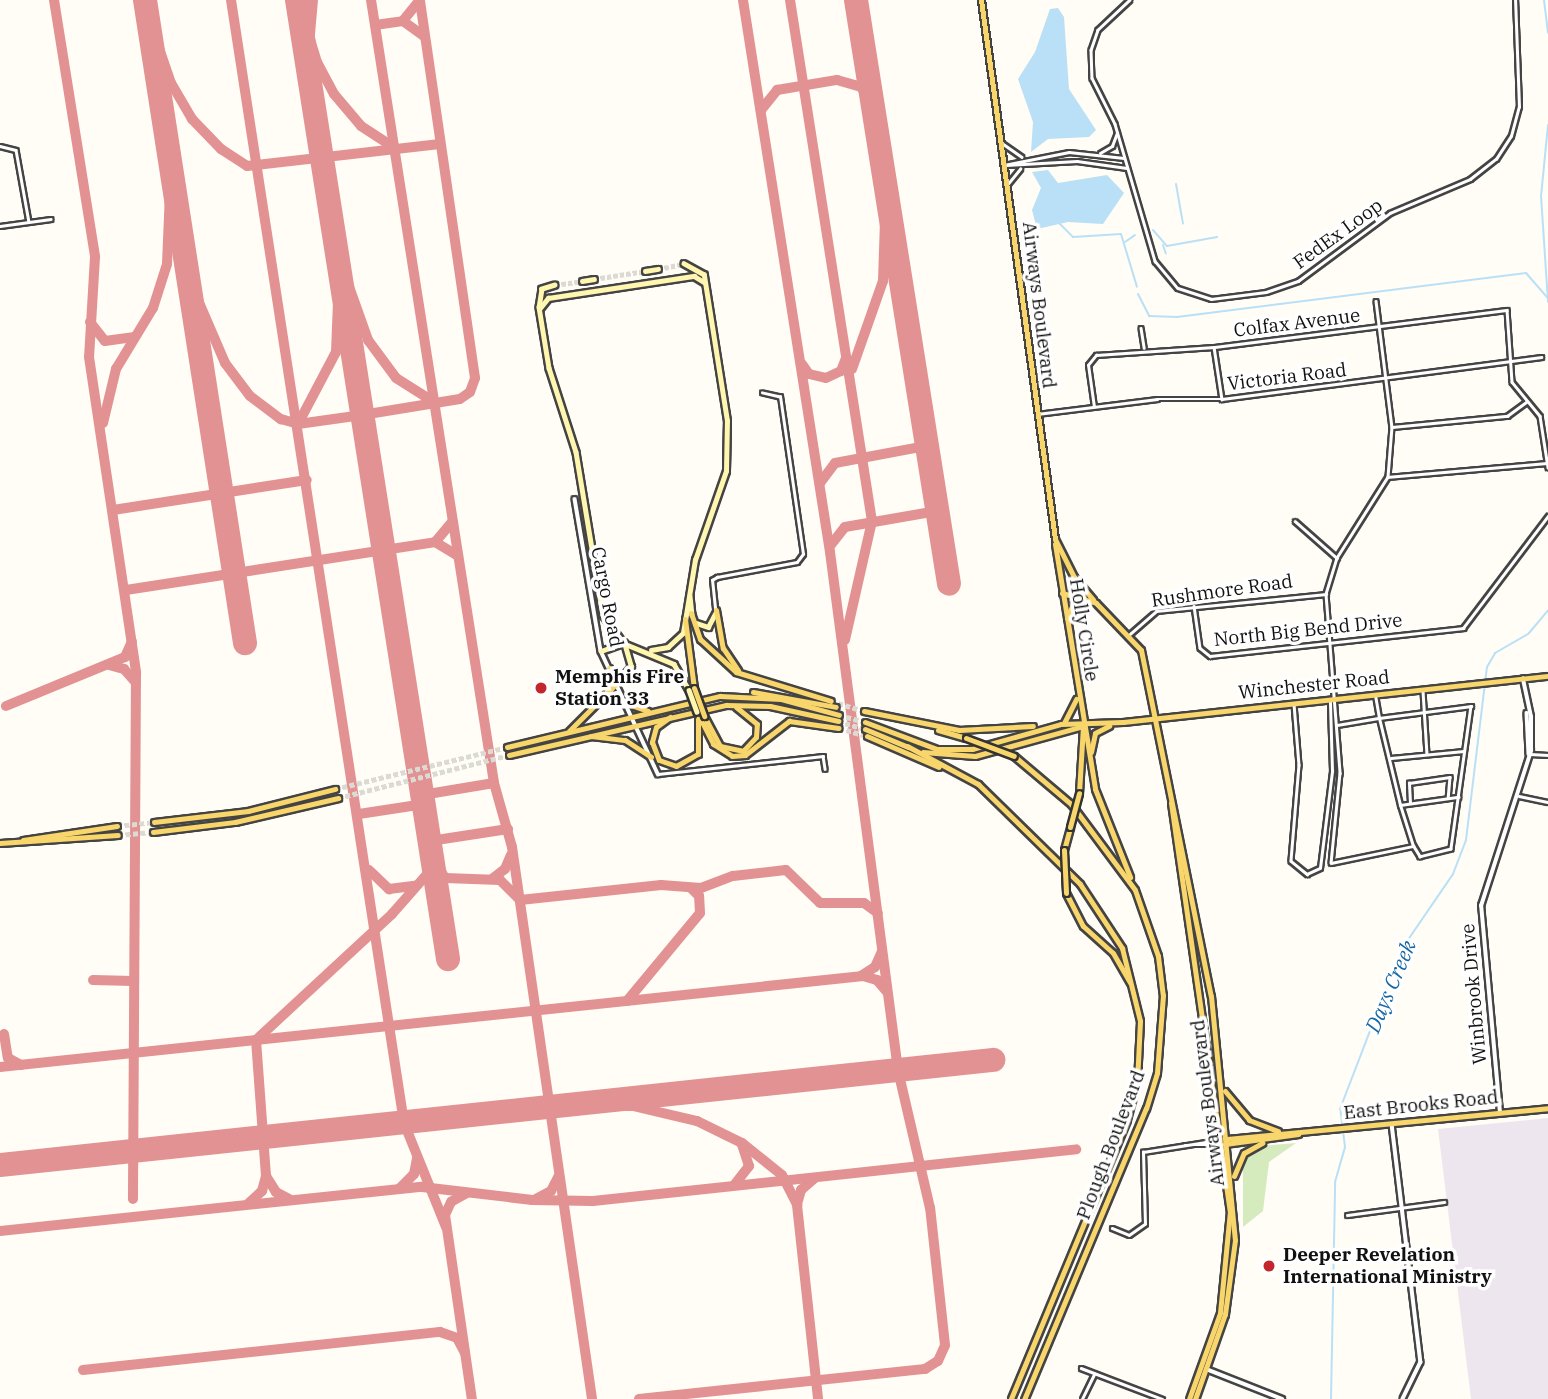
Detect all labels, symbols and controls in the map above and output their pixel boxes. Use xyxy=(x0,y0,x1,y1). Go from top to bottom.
street label: FedEx Loop xyxy=(1289,194,1387,274)
street label: Airways Boulevard xyxy=(1017,220,1061,390)
street label: Colfax Avenue xyxy=(1232,304,1362,342)
street label: Victoria Road xyxy=(1226,358,1348,396)
street label: Cargo Road xyxy=(586,545,628,649)
street label: Rushmore Road xyxy=(1150,570,1294,612)
street label: Holly Circle xyxy=(1065,577,1103,683)
street label: North Big Bend Drive xyxy=(1213,609,1403,651)
place label: Memphis Fire Station 33 xyxy=(555,666,684,710)
street label: Winchester Road xyxy=(1237,666,1391,704)
marker: Memphis Fire Station 33 xyxy=(533,680,549,696)
street label: Winbrook Drive xyxy=(1456,923,1492,1065)
water label: Days Creek xyxy=(1359,936,1421,1036)
street label: Airways Boulevard xyxy=(1186,1018,1230,1188)
street label: Plough Boulevard xyxy=(1072,1067,1150,1223)
street label: East Brooks Road xyxy=(1342,1086,1500,1124)
place label: Deeper Revelation International Ministry xyxy=(1283,1244,1492,1288)
marker: Deeper Revelation International Ministry xyxy=(1261,1258,1277,1274)

